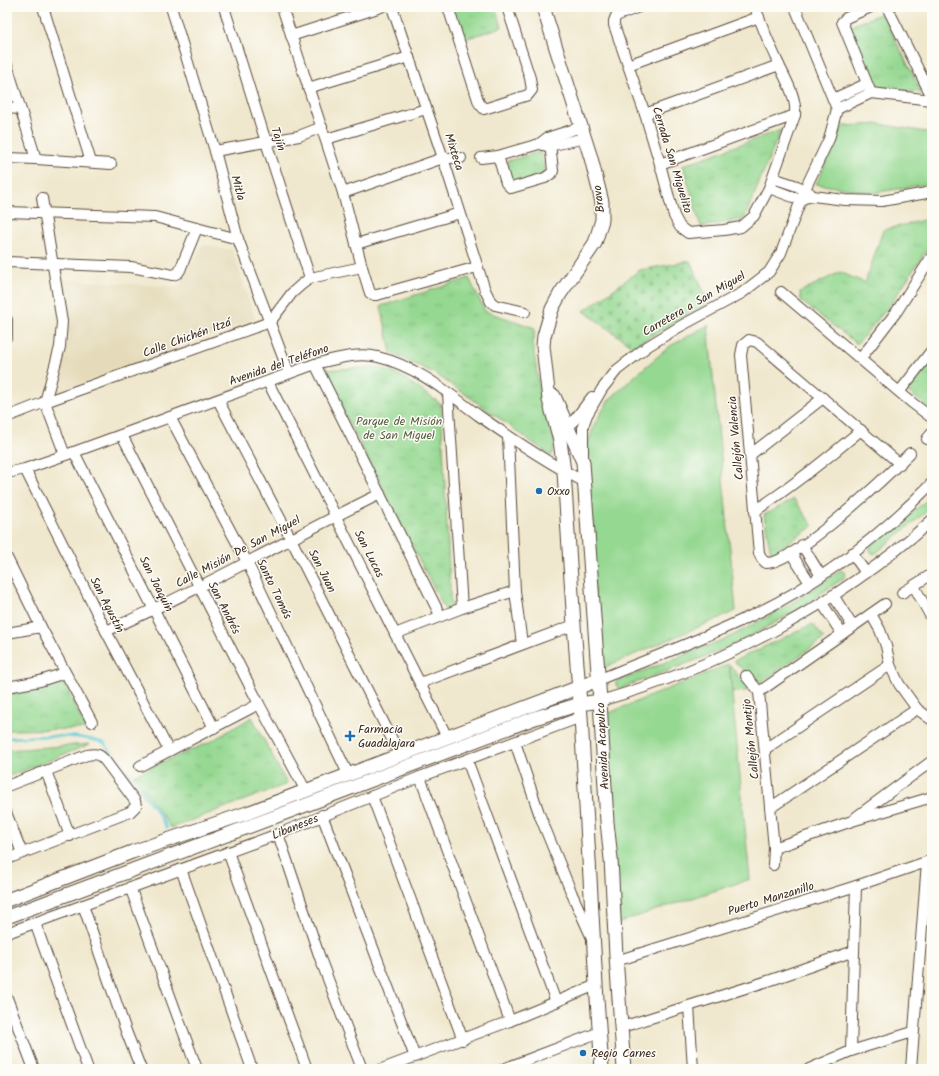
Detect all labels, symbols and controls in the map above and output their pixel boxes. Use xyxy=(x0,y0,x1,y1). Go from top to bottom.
street label: Cerrada San Miguelito xyxy=(647,104,697,216)
street label: Tajín xyxy=(265,124,291,154)
street label: Mixteca xyxy=(439,131,469,174)
street label: Mitla xyxy=(226,173,251,203)
street label: Bravo xyxy=(588,184,610,214)
street label: Carretera a San Miguel xyxy=(639,267,749,341)
street label: Calle Chichén Itzá xyxy=(140,313,235,363)
street label: Avenida del Teléfono xyxy=(227,339,331,391)
street label: Callejón Valencia xyxy=(723,395,749,481)
park label: Parque de Misión de San Miguel xyxy=(356,412,442,445)
place label: Oxxo xyxy=(547,482,570,501)
marker: Oxxo xyxy=(534,486,544,496)
street label: Calle Misión De San Miguel xyxy=(172,511,304,593)
street label: San Lucas xyxy=(349,527,389,581)
street label: San Juan xyxy=(303,546,341,596)
street label: San Joaquín xyxy=(134,553,178,615)
street label: Santo Tomás xyxy=(251,555,297,623)
street label: San Agustín xyxy=(85,574,129,636)
street label: San Andrés xyxy=(203,578,245,638)
street label: Callejón Montijo xyxy=(737,698,765,780)
street label: Avenida Acapulco xyxy=(591,702,615,790)
place label: Farmacia Guadalajara xyxy=(358,720,416,753)
marker: Farmacia Guadalajara xyxy=(345,731,355,741)
street label: Libaneses xyxy=(269,809,321,845)
street label: Puerto Manzanillo xyxy=(725,877,817,921)
place label: Regio Carnes xyxy=(591,1044,656,1063)
marker: Regio Carnes xyxy=(578,1048,588,1058)

